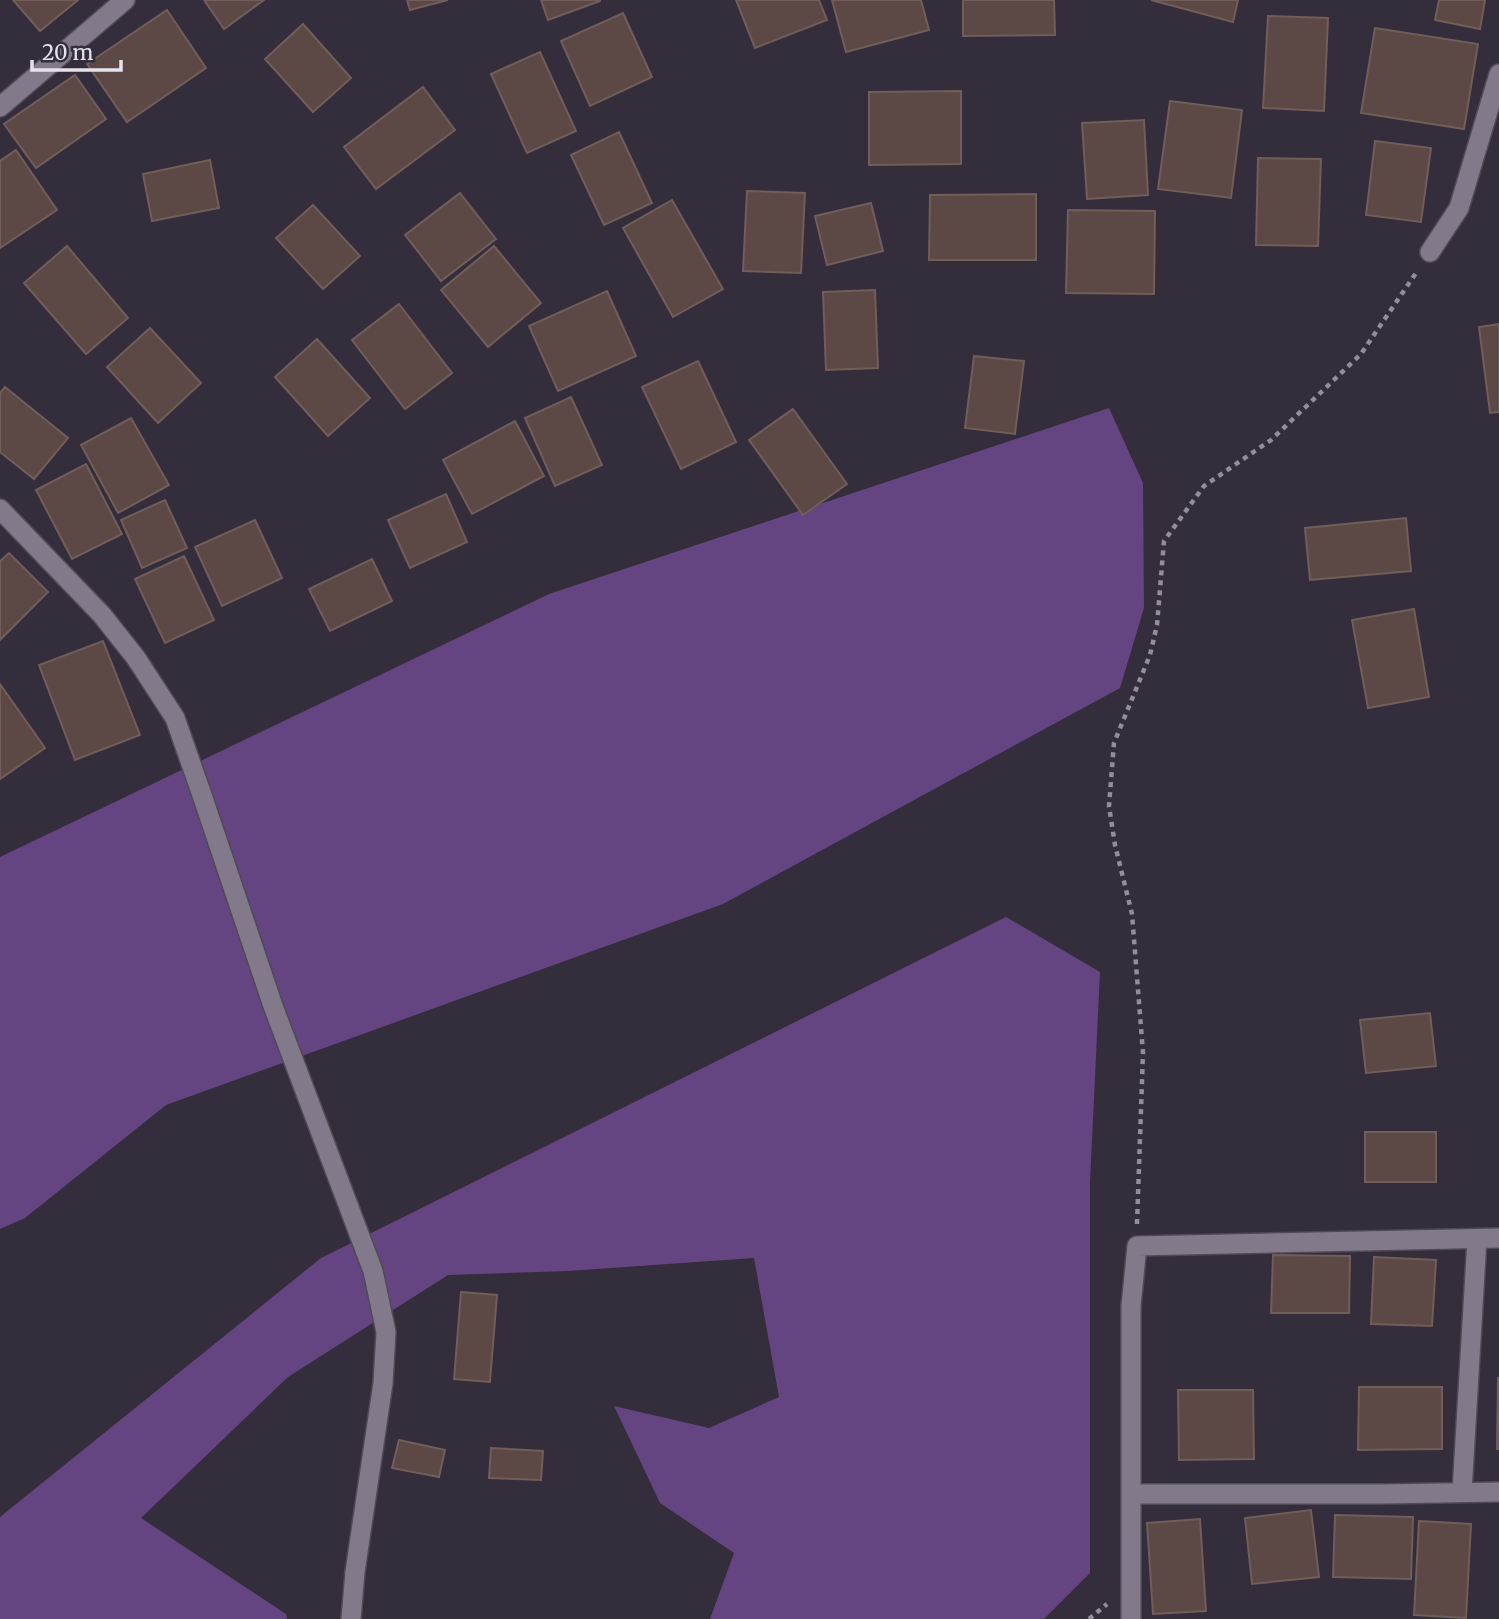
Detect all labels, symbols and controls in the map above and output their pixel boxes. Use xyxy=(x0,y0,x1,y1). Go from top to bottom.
scale bar xyxy=(32,28,121,72)
text: 20 m xyxy=(42,39,94,66)

